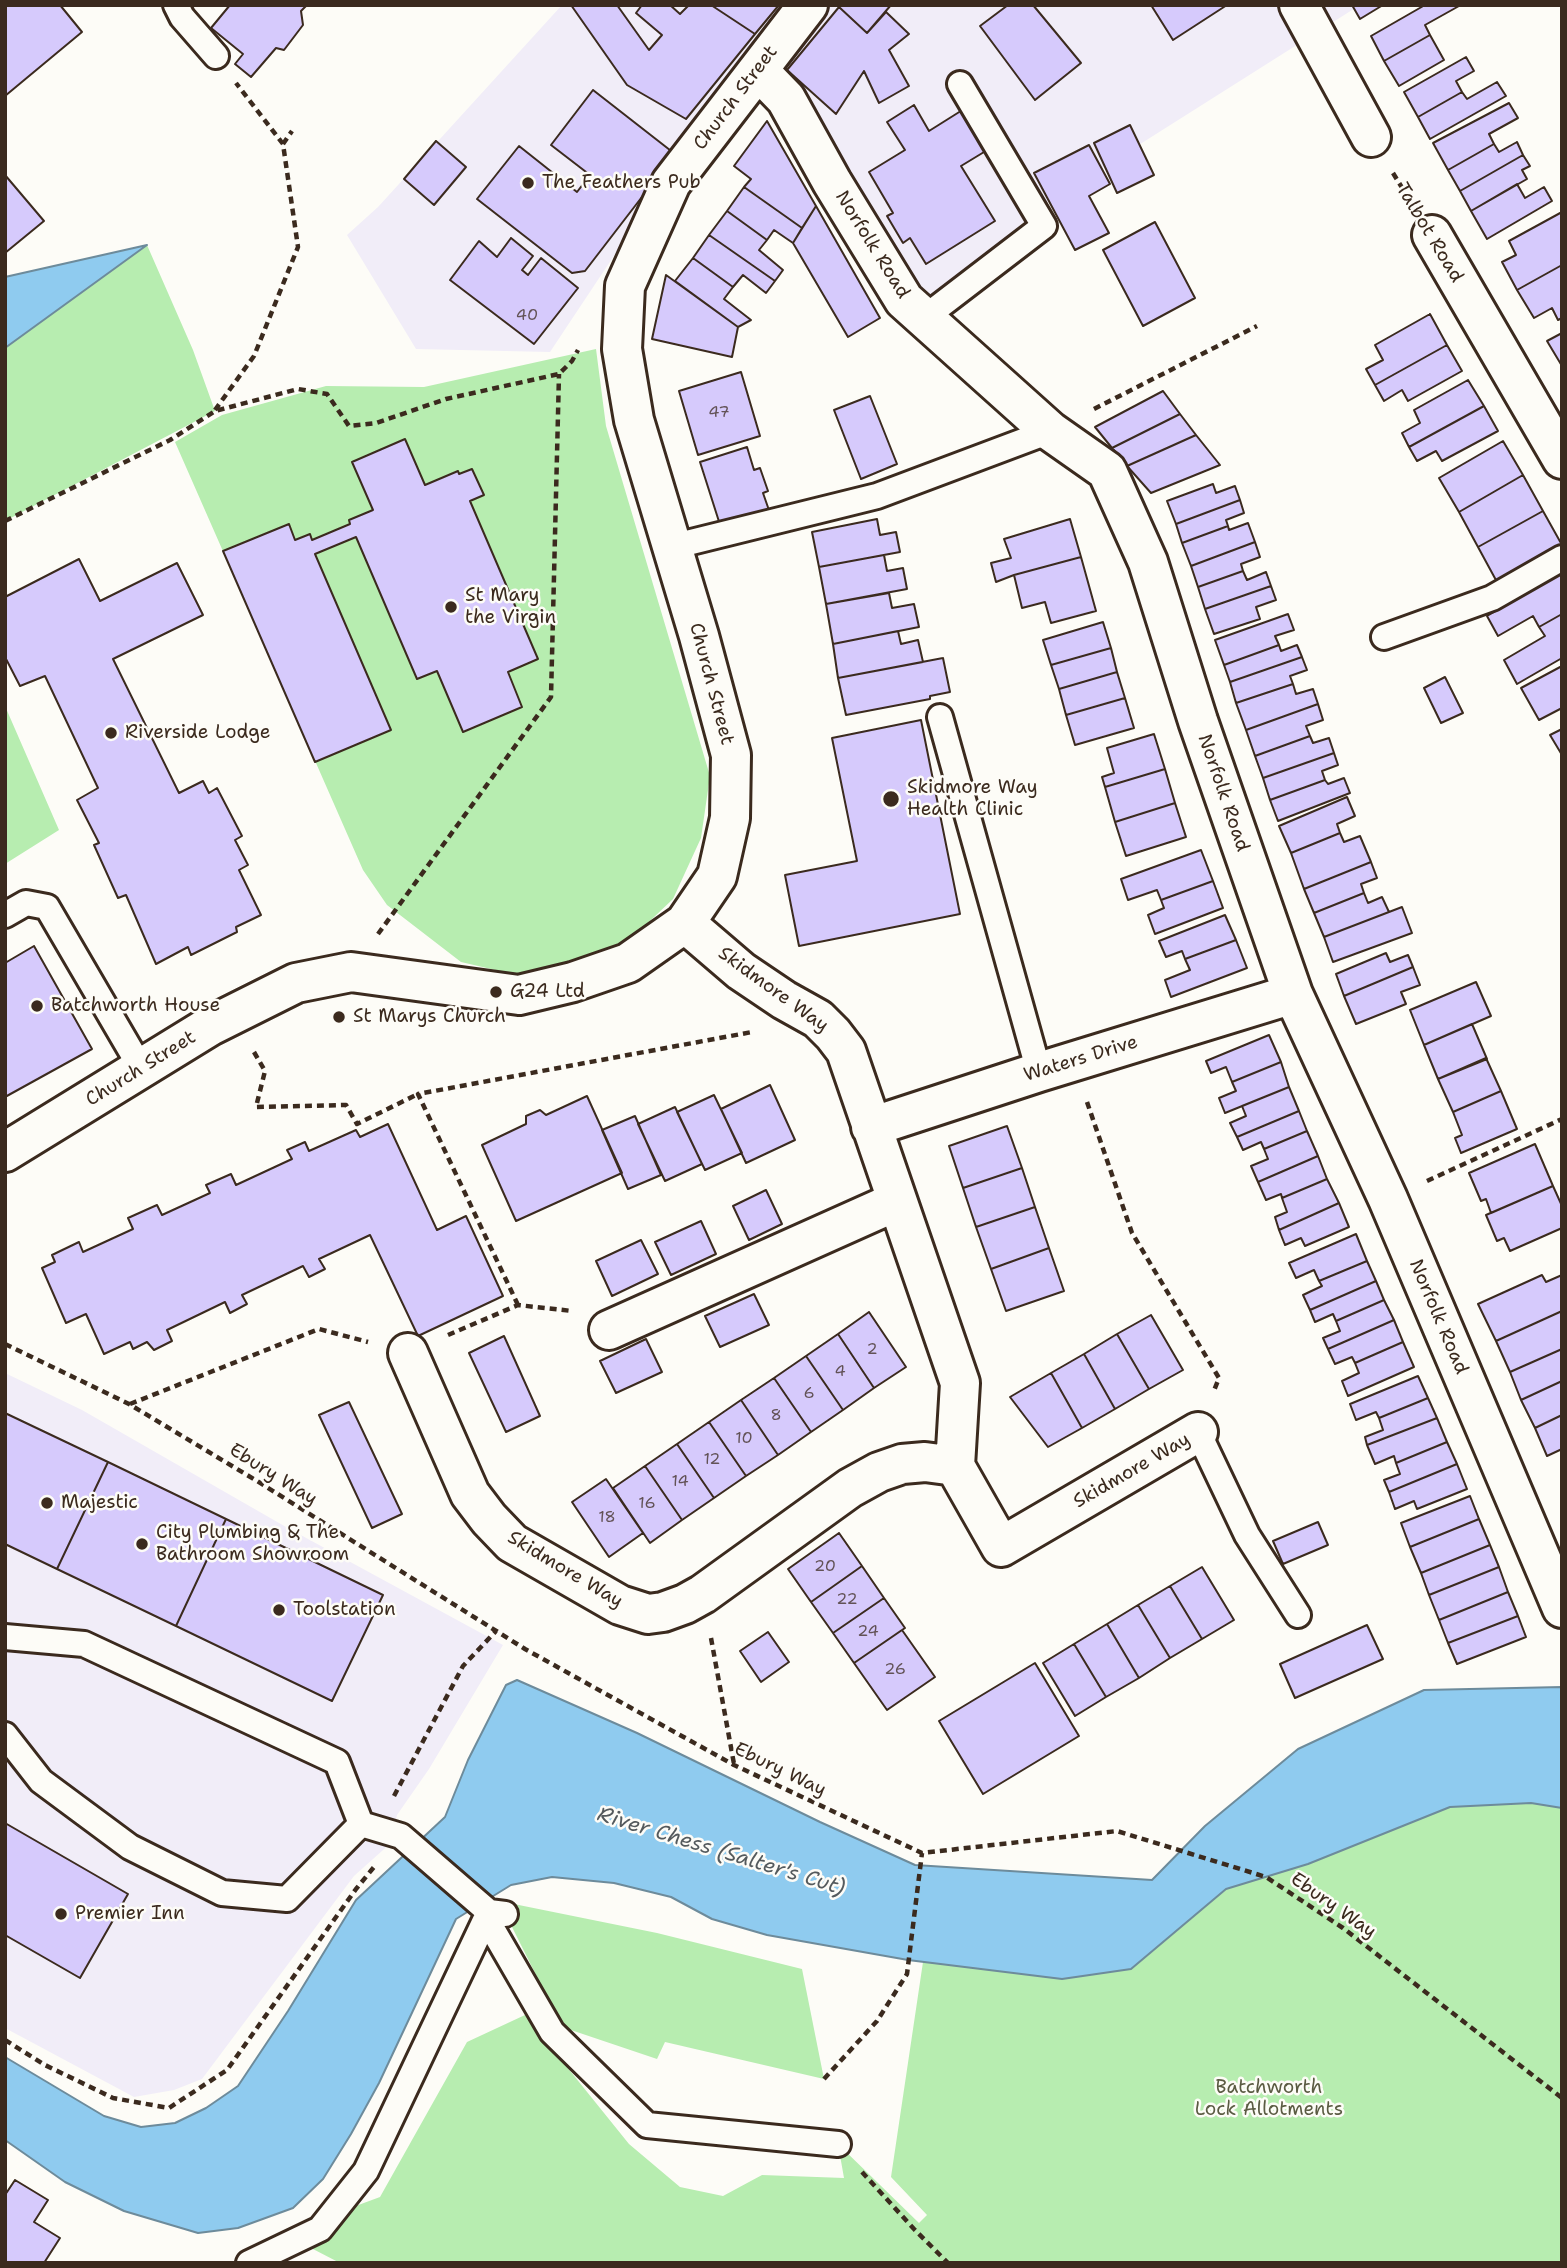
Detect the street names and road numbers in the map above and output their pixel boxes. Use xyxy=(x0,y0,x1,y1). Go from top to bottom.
street label: Church Street xyxy=(689,41,783,155)
street label: Talbot Road xyxy=(1390,179,1468,287)
street label: Norfolk Road xyxy=(830,187,914,303)
street label: Church Street xyxy=(684,621,738,747)
street label: Norfolk Road xyxy=(1192,731,1254,855)
street label: Skidmore Way xyxy=(713,942,833,1038)
street label: Church Street xyxy=(82,1026,200,1112)
street label: Waters Drive xyxy=(1021,1031,1141,1087)
street label: Norfolk Road xyxy=(1404,1256,1472,1378)
street label: Skidmore Way xyxy=(1070,1428,1194,1514)
street label: Ebury Way xyxy=(225,1439,321,1511)
street label: Skidmore Way xyxy=(503,1527,627,1613)
street label: Ebury Way xyxy=(730,1738,830,1802)
street label: Ebury Way xyxy=(1286,1868,1380,1944)

